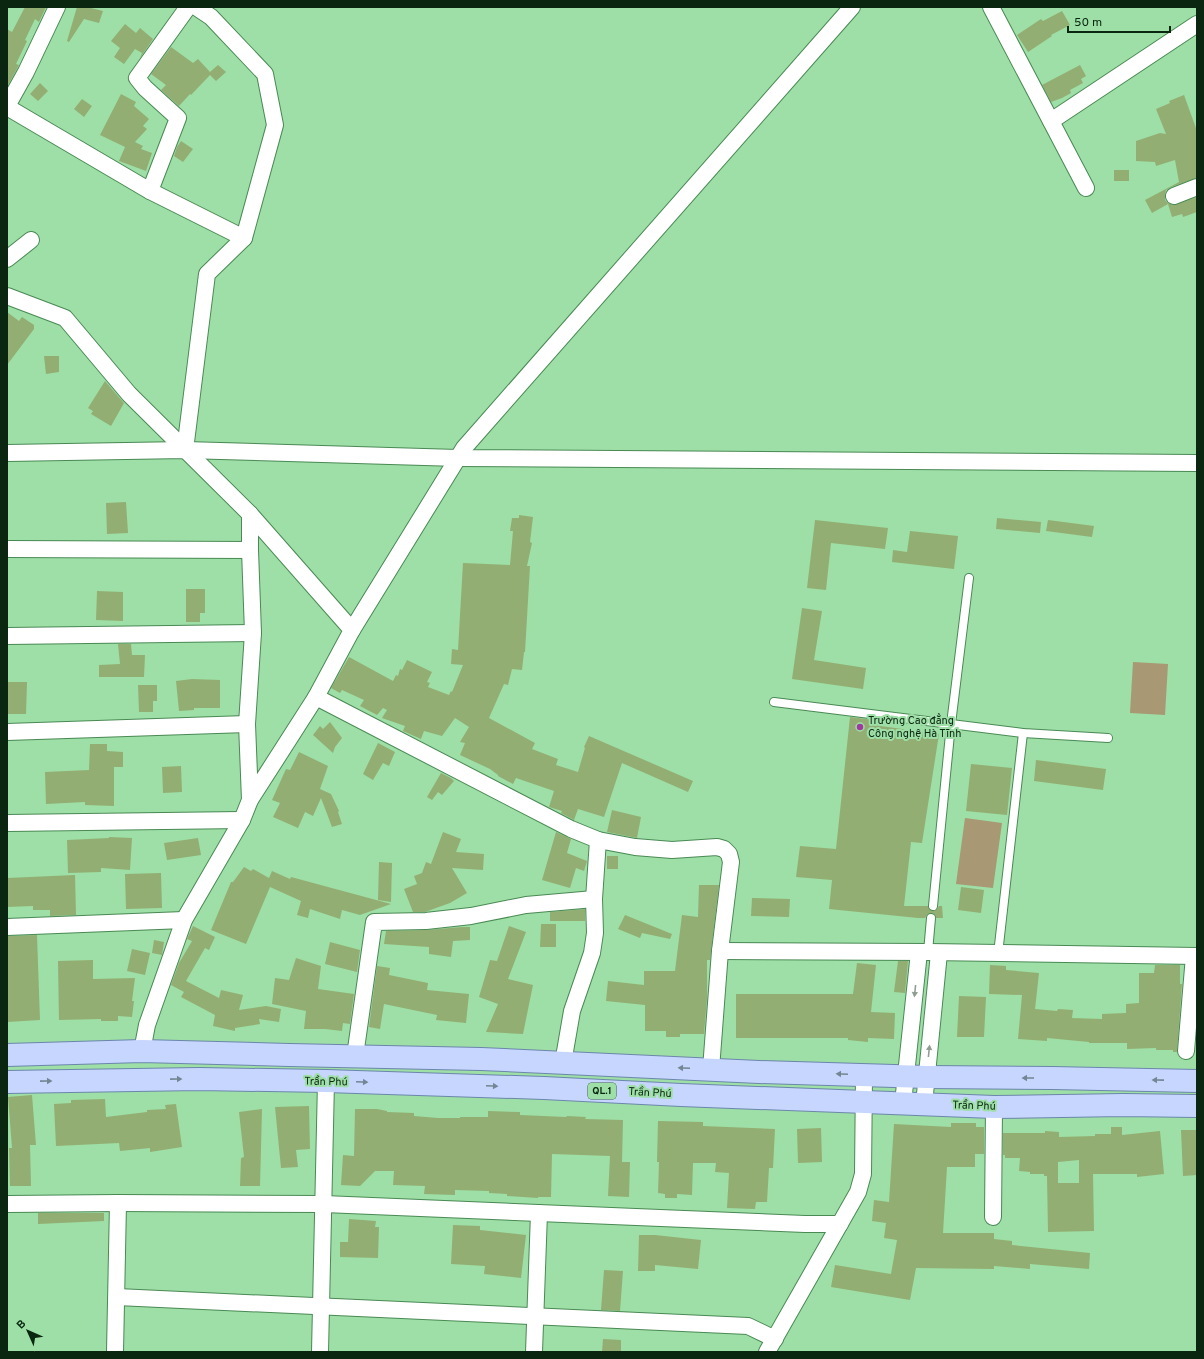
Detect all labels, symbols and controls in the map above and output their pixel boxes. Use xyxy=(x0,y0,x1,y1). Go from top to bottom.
scale bar xyxy=(1068,8,1170,34)
text: 50 m xyxy=(1074,15,1102,31)
place label: Trường Cao đẳng Công nghệ Hà Tĩnh xyxy=(868,713,961,741)
marker: Trường Cao đẳng Công nghệ Hà Tĩnh xyxy=(855,722,865,732)
one-way arrow xyxy=(911,985,918,997)
one-way arrow xyxy=(926,1045,933,1057)
one-way arrow xyxy=(677,1065,690,1071)
one-way arrow xyxy=(835,1071,848,1077)
street label: Trần Phú xyxy=(304,1075,348,1089)
one-way arrow xyxy=(1021,1075,1034,1081)
one-way arrow xyxy=(170,1076,183,1082)
one-way arrow xyxy=(1152,1077,1164,1084)
one-way arrow xyxy=(40,1078,53,1084)
one-way arrow xyxy=(356,1079,368,1086)
one-way arrow xyxy=(486,1083,498,1090)
road number: QL.1 xyxy=(588,1083,616,1099)
street label: Trần Phú xyxy=(628,1085,672,1101)
street label: Trần Phú xyxy=(952,1098,996,1114)
north arrow xyxy=(8,1311,48,1351)
text: B xyxy=(14,1317,29,1332)

